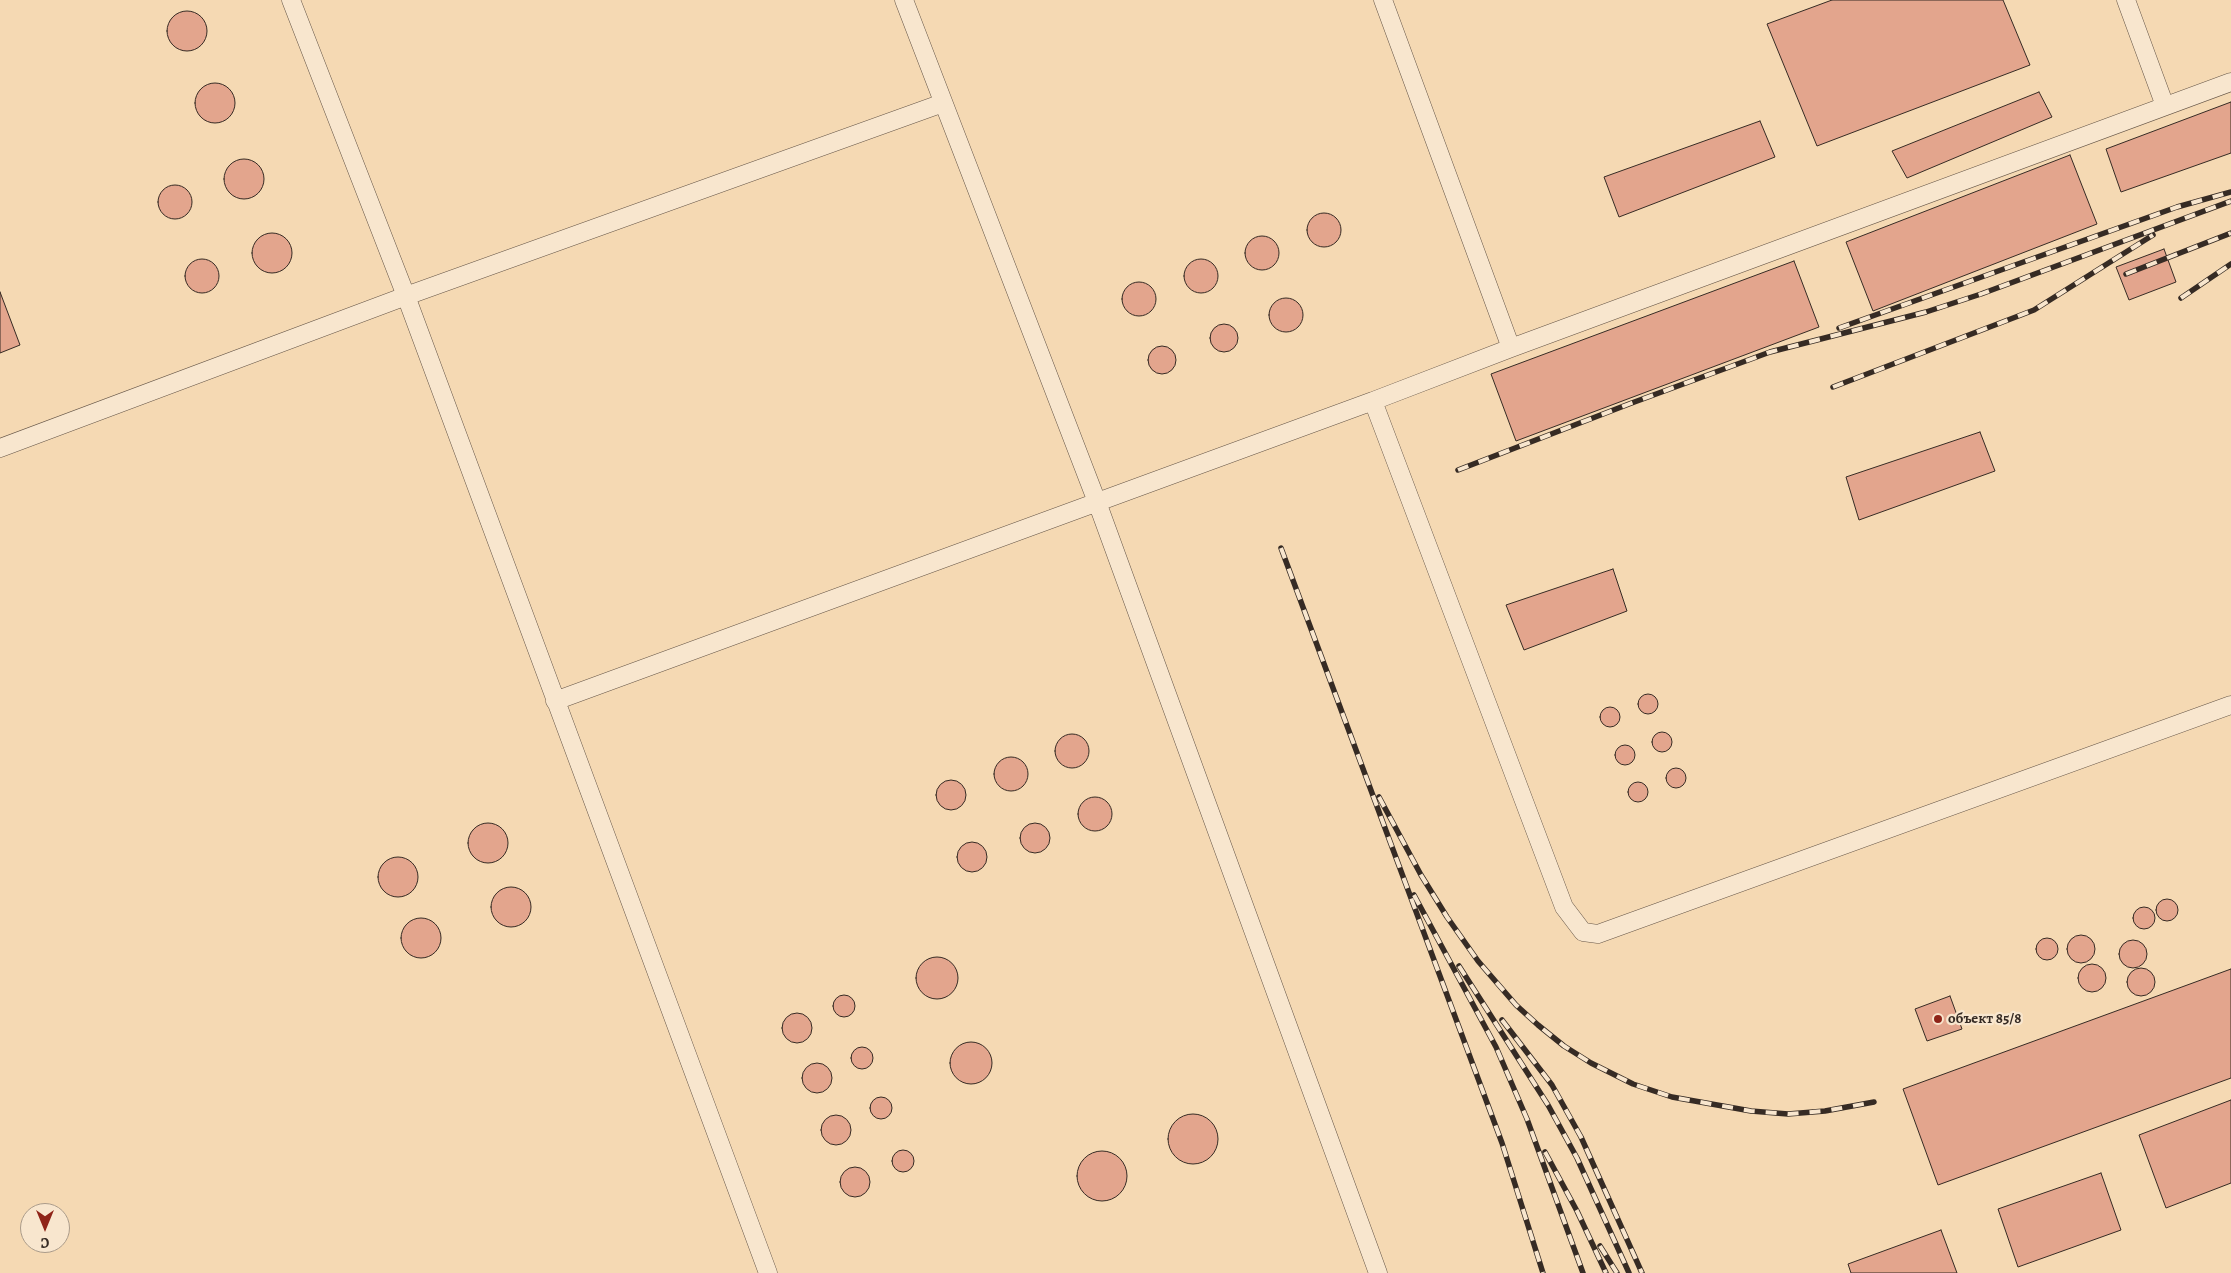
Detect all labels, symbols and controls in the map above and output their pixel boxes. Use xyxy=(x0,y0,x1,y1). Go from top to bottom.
place label: объект 85/8 xyxy=(1948,1010,2021,1028)
marker: объект 85/8 xyxy=(1932,1013,1944,1025)
north arrow xyxy=(20,1203,70,1253)
text: С xyxy=(41,1233,49,1252)

